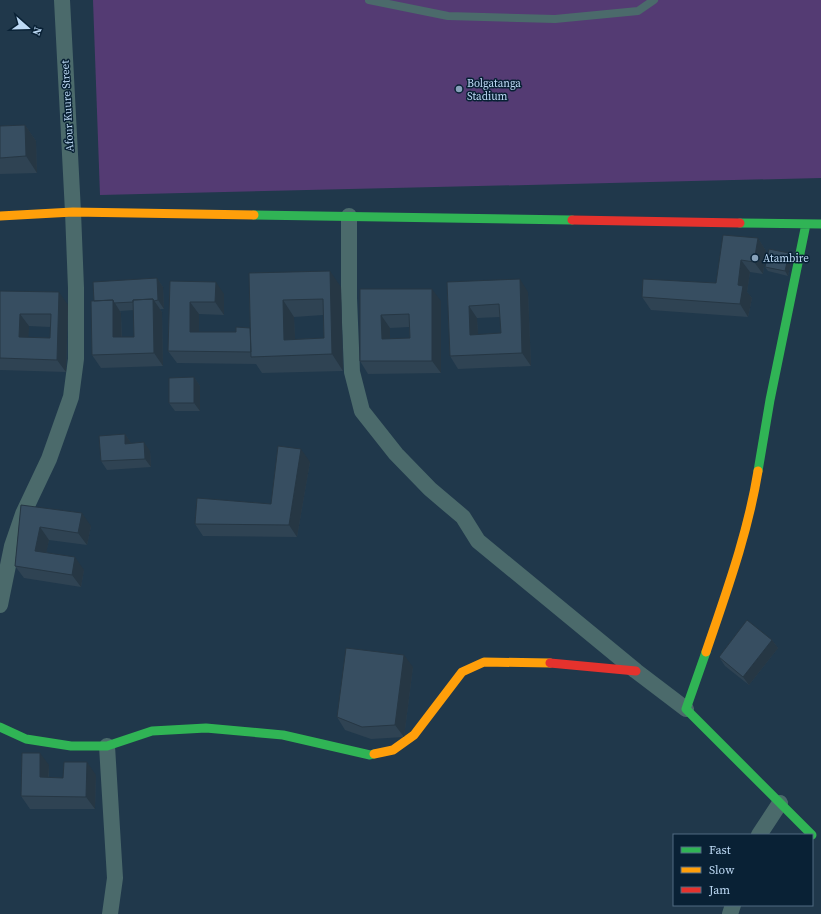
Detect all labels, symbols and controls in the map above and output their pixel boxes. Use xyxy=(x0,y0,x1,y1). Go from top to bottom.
north arrow xyxy=(8,8,48,48)
text: N xyxy=(29,25,45,38)
street label: Afour Kuure Street xyxy=(58,59,77,152)
place label: Bolgatanga Stadium xyxy=(467,76,521,104)
marker: Bolgatanga Stadium xyxy=(454,84,464,94)
place label: Atambire xyxy=(763,251,809,266)
marker: Atambire xyxy=(750,253,760,263)
legend xyxy=(673,834,813,906)
text: Fast xyxy=(709,842,731,858)
text: Slow xyxy=(709,862,735,878)
text: Jam xyxy=(708,882,730,898)

